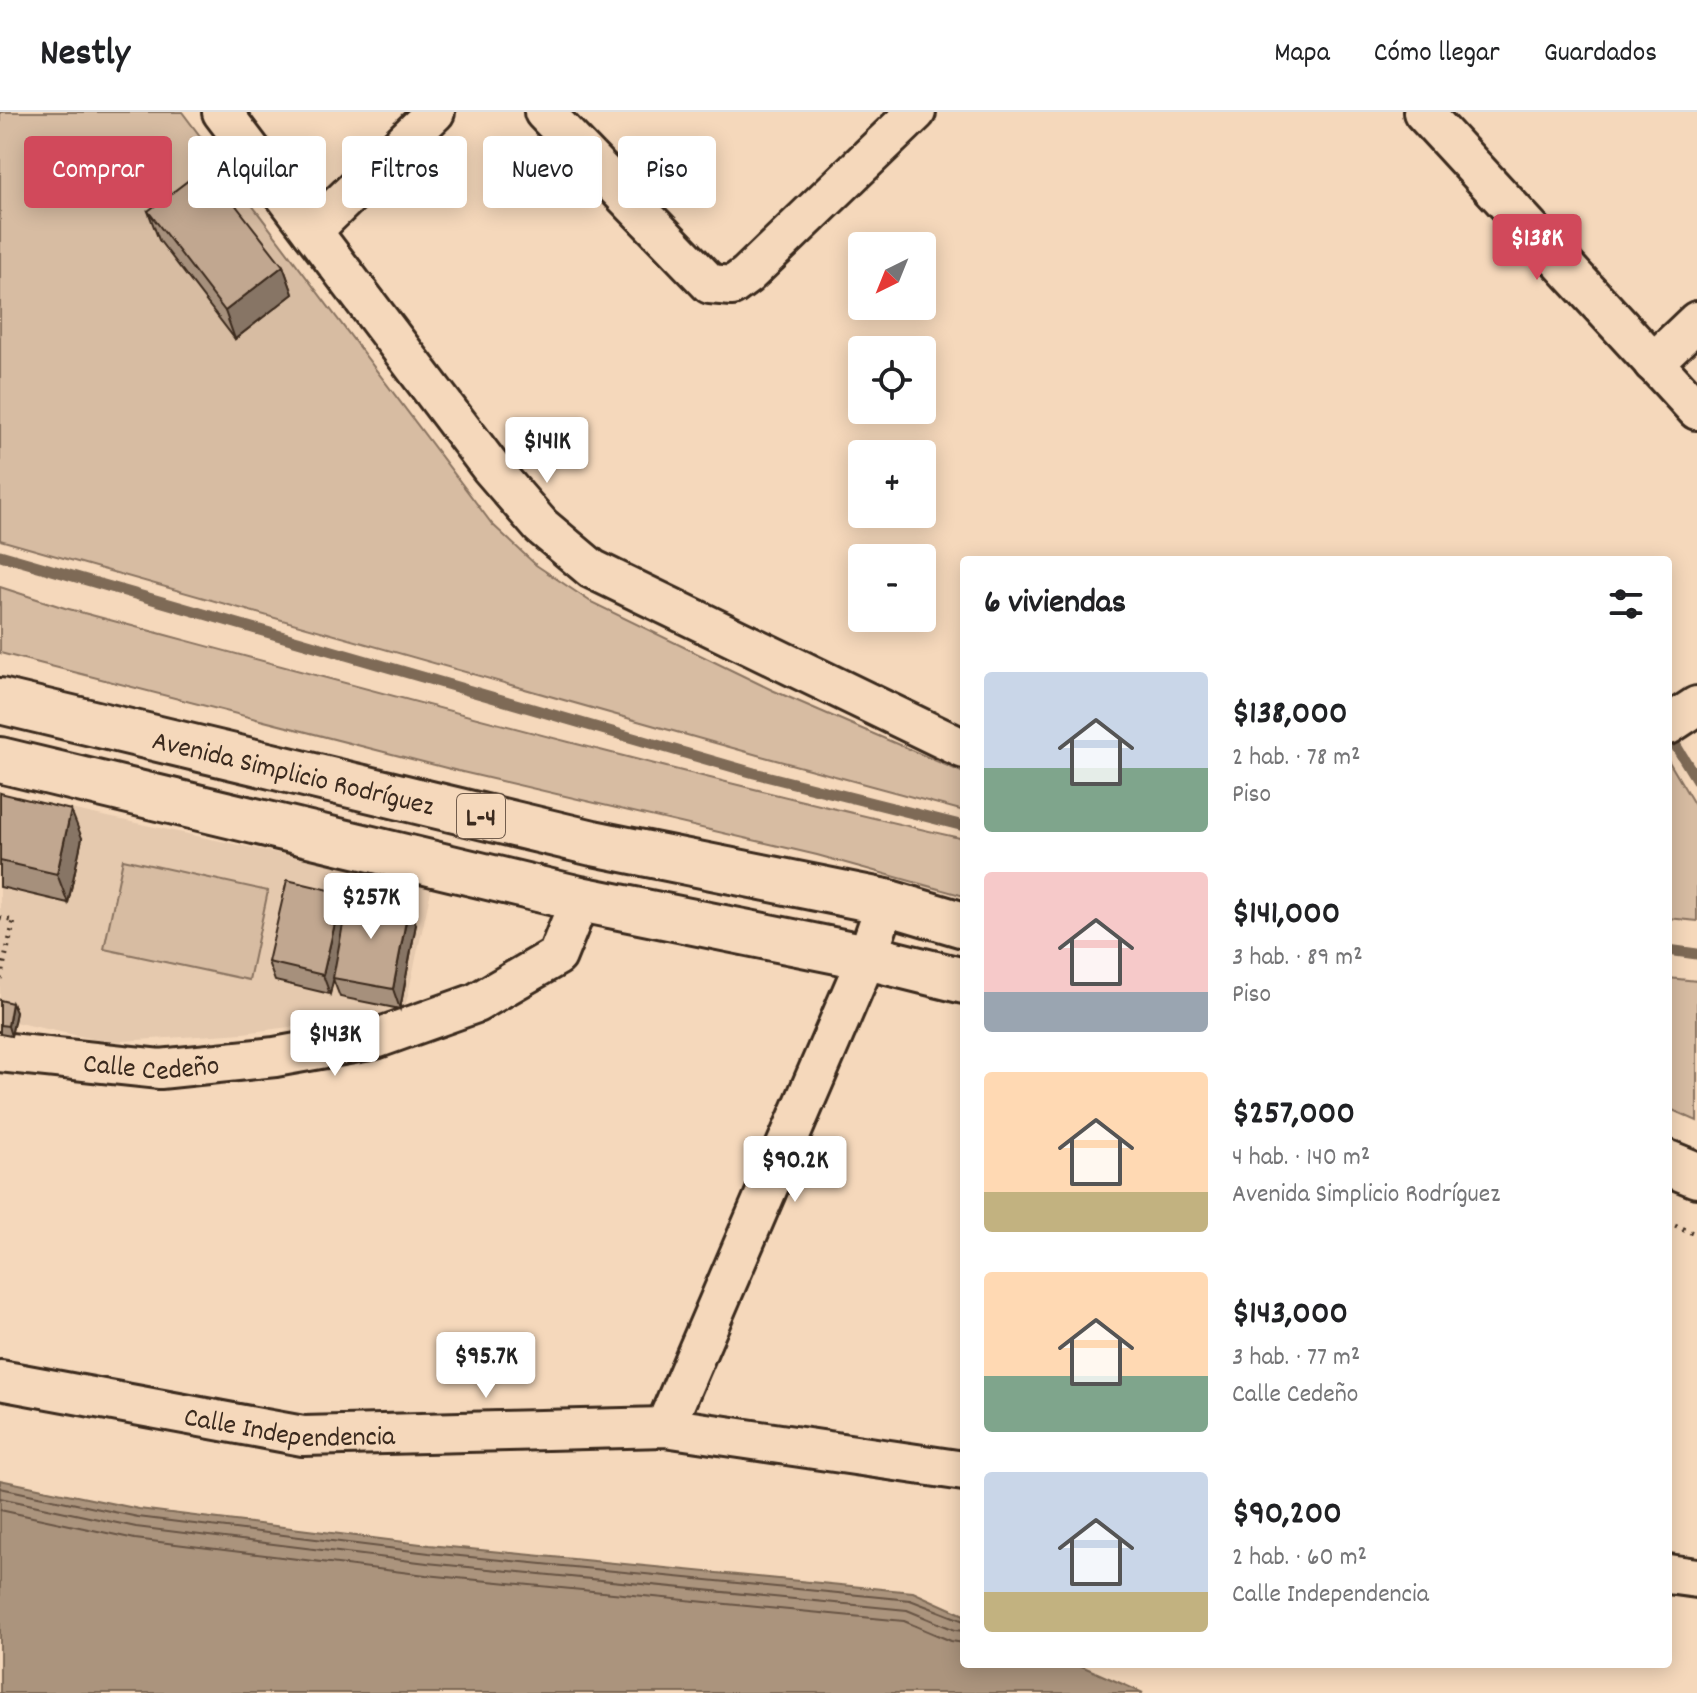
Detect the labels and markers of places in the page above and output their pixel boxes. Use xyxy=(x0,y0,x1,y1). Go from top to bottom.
pin: $138K xyxy=(1481,214,1593,282)
pin: $141K xyxy=(491,417,603,485)
pin: $257K xyxy=(315,873,427,941)
pin: $143K xyxy=(279,1010,391,1078)
pin: $90.2K xyxy=(730,1136,860,1204)
pin: $95.7K xyxy=(421,1332,551,1400)

